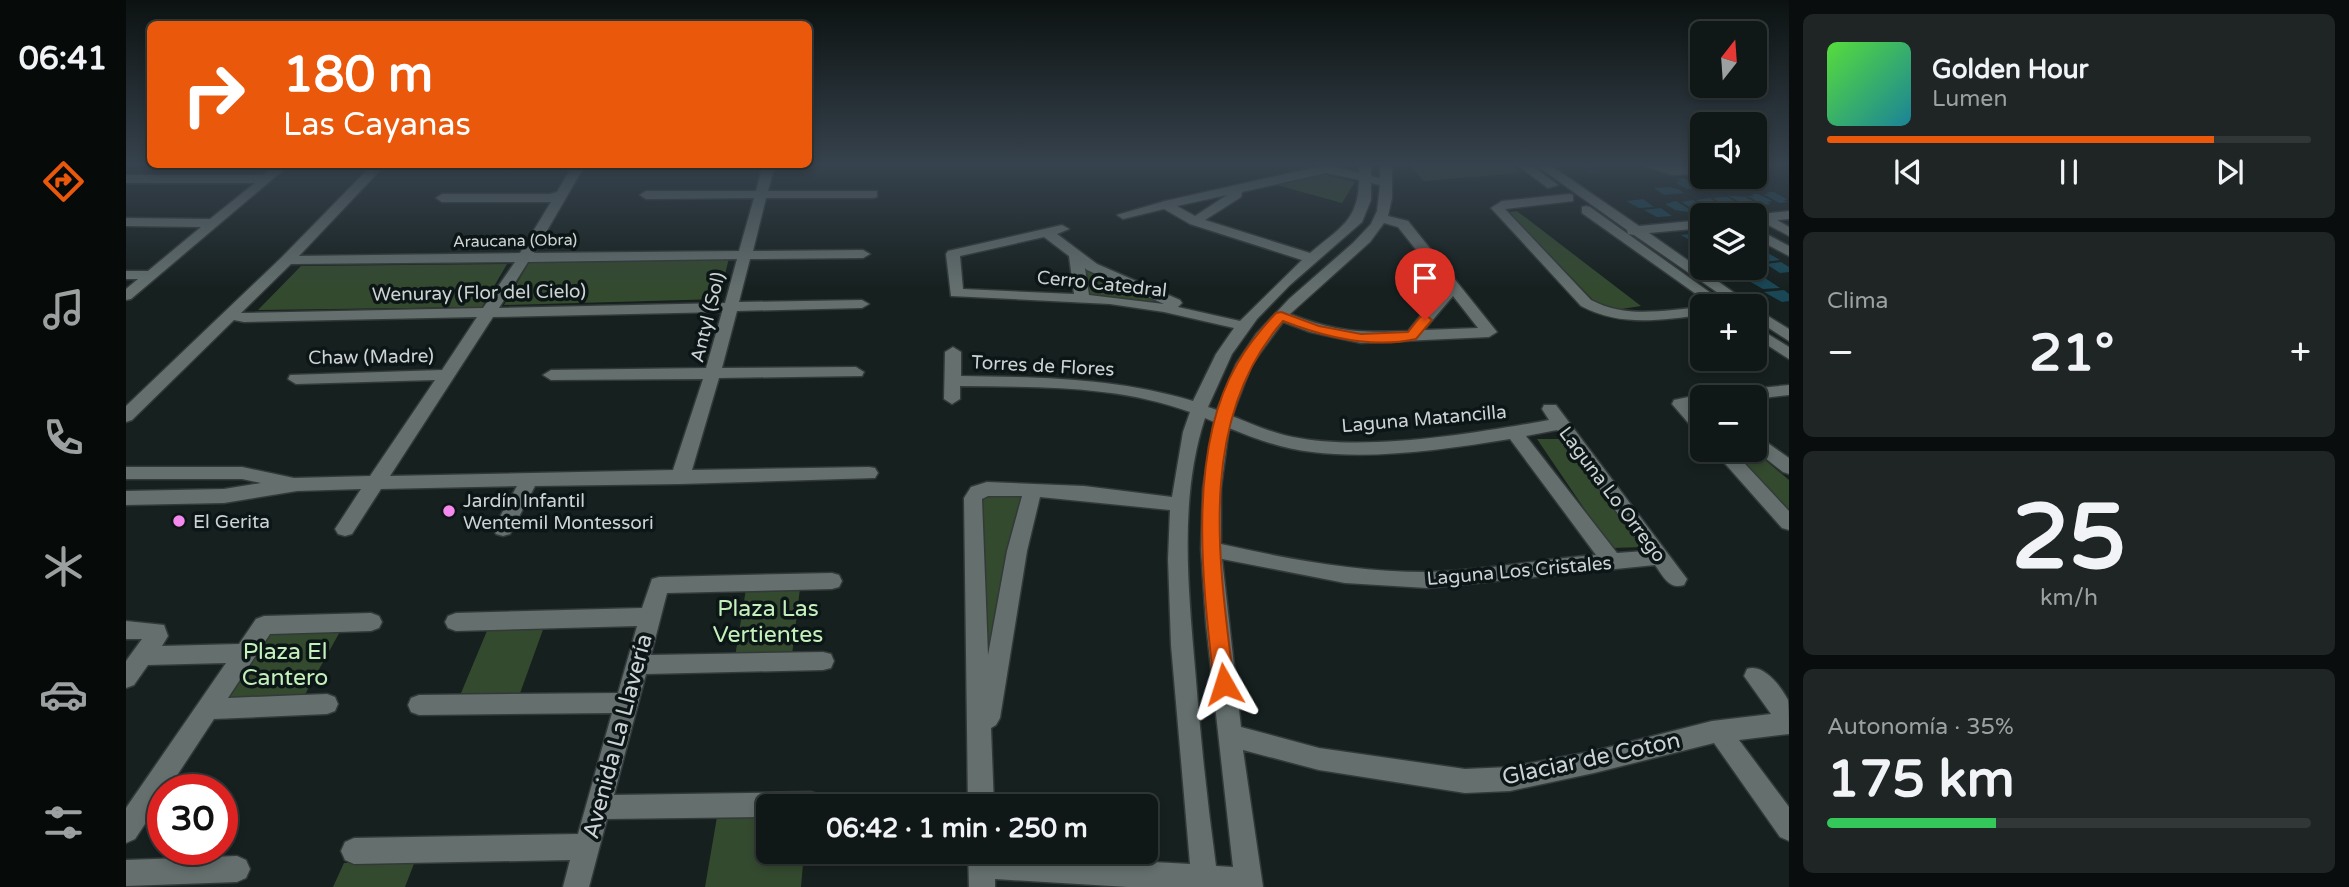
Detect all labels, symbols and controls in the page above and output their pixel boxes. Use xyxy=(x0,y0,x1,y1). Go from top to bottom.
north arrow xyxy=(1690,21,1768,98)
map controls xyxy=(1690,21,1767,462)
text: 06:41 xyxy=(19,40,107,78)
text: 180 m xyxy=(283,46,433,105)
icon: right xyxy=(168,49,259,140)
text: Golden Hour xyxy=(1932,54,2089,85)
text: Lumen xyxy=(1932,85,2007,113)
text: Las Cayanas xyxy=(283,106,471,144)
button: sound xyxy=(1690,112,1767,189)
icon: previous xyxy=(1889,153,1927,191)
icon: pause xyxy=(2050,153,2088,191)
icon: next xyxy=(2211,153,2249,191)
icon: directions xyxy=(39,157,88,206)
button: layers xyxy=(1690,203,1767,280)
street label: Araucana (Obra) xyxy=(453,230,577,252)
pin xyxy=(1395,248,1455,320)
icon: arrive xyxy=(1406,259,1444,297)
street label: Cerro Catedral xyxy=(1036,266,1168,302)
street label: Antyl (Sol) xyxy=(686,270,730,365)
street label: Wenuray (Flor del Cielo) xyxy=(372,280,586,306)
icon: music xyxy=(39,285,88,334)
text: Clima xyxy=(1827,287,1888,315)
button: + xyxy=(1690,294,1767,371)
text: 21° xyxy=(2029,322,2114,385)
text: − xyxy=(1827,330,1854,376)
text: + xyxy=(2290,330,2311,376)
street label: Chaw (Madre) xyxy=(308,345,434,369)
street label: Torres de Flores xyxy=(971,351,1115,381)
button: − xyxy=(1690,385,1767,462)
street label: Laguna Matancilla xyxy=(1341,401,1508,437)
icon: phone xyxy=(39,413,88,462)
street label: Laguna Lo Orrego xyxy=(1554,423,1670,567)
text: 25 xyxy=(2012,483,2126,593)
place label: Jardín Infantil Wentemil Montessori xyxy=(463,490,654,534)
marker: Jardín Infantil Wentemil Montessori xyxy=(441,503,457,519)
place label: El Gerita xyxy=(193,511,270,533)
marker: El Gerita xyxy=(171,513,187,529)
icon: climate xyxy=(39,542,88,591)
street label: Laguna Los Cristales xyxy=(1426,552,1612,590)
text: km/h xyxy=(2040,584,2098,612)
park label: Plaza Las Vertientes xyxy=(713,595,823,649)
street label: Avenida La Llavería xyxy=(577,631,659,842)
park label: Plaza El Cantero xyxy=(242,638,328,692)
position arrow xyxy=(1187,647,1261,721)
icon: car xyxy=(39,670,88,719)
text: Autonomía · 35% xyxy=(1827,713,2014,741)
street label: Glaciar de Coton xyxy=(1500,726,1683,792)
text: 175 km xyxy=(1827,748,2015,811)
speed limit sign: 30 xyxy=(147,774,238,865)
icon: filters xyxy=(39,798,88,847)
text: 06:42 · 1 min · 250 m xyxy=(826,813,1088,844)

